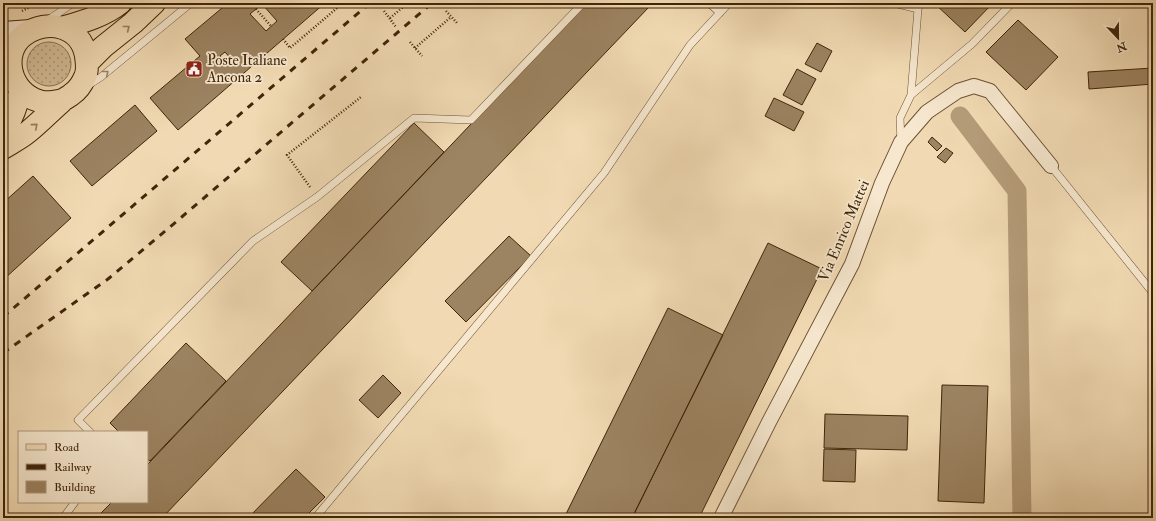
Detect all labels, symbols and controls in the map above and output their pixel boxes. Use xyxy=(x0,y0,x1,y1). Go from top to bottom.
north arrow xyxy=(1098,18,1138,58)
one-way arrow xyxy=(122,26,129,33)
text: N xyxy=(1113,39,1129,55)
place label: Poste Italiane Ancona 2 xyxy=(206,51,287,87)
public building icon: Poste Italiane Ancona 2 xyxy=(184,59,204,79)
one-way arrow xyxy=(101,71,108,78)
one-way arrow xyxy=(30,124,38,131)
street label: Via Enrico Mattei xyxy=(814,177,874,285)
legend xyxy=(18,431,148,503)
text: Road xyxy=(54,440,79,455)
text: Railway xyxy=(54,460,92,475)
text: Building xyxy=(54,480,97,495)

